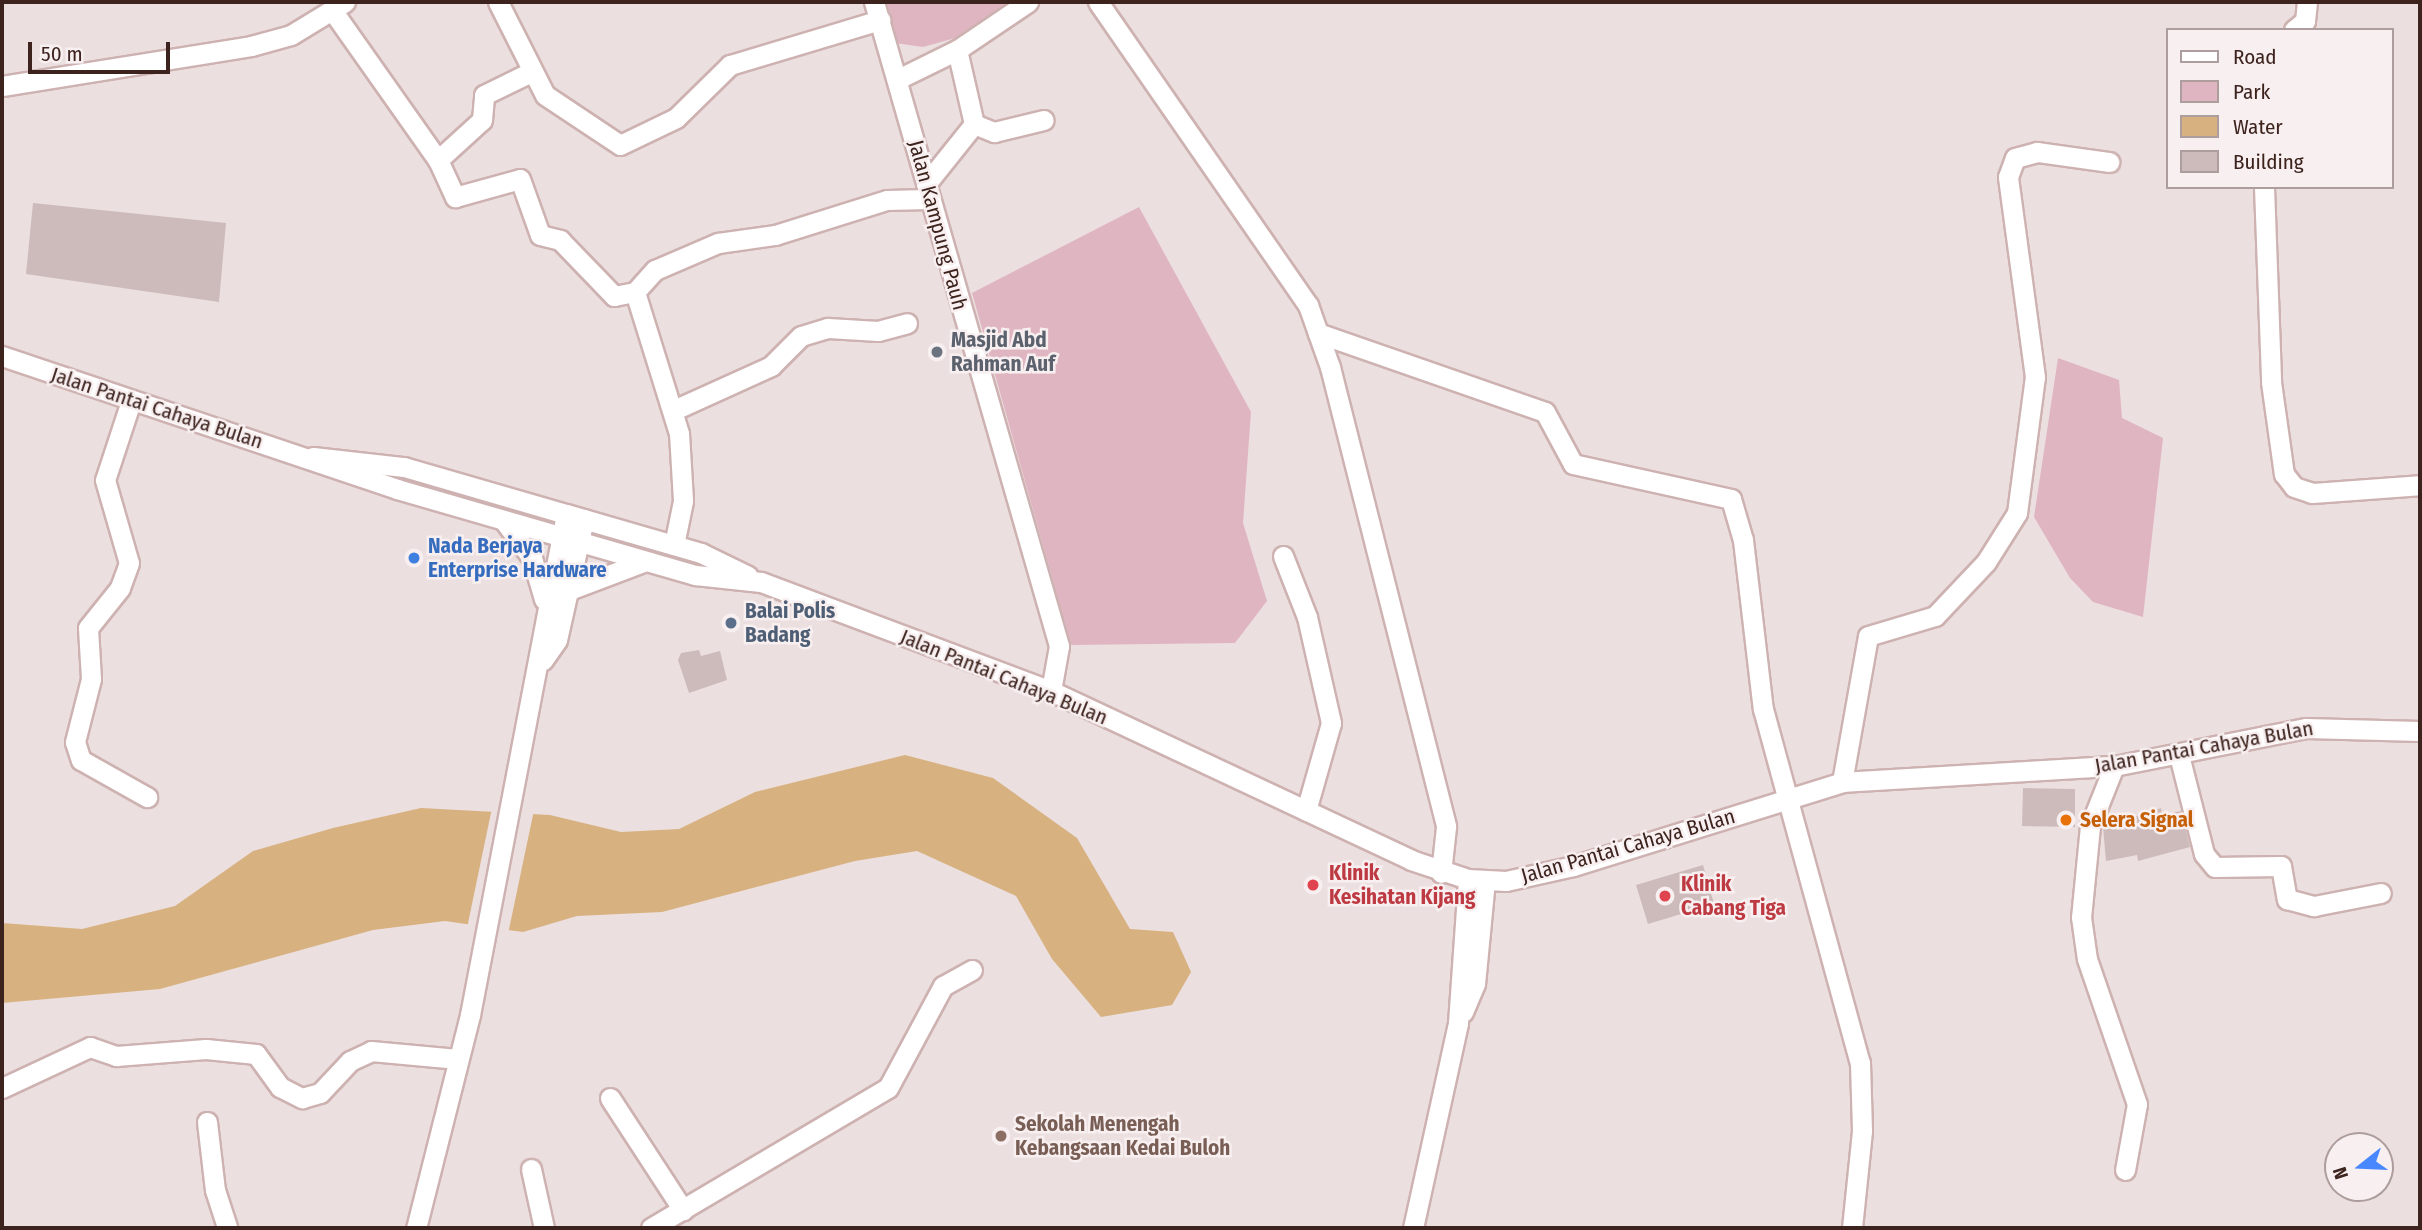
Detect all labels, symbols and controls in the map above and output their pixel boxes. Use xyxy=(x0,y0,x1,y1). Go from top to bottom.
scale bar xyxy=(32,28,173,72)
legend xyxy=(2166,28,2394,189)
text: 50 m xyxy=(41,41,83,67)
text: Road xyxy=(2233,44,2277,70)
text: Park xyxy=(2233,79,2270,105)
text: Water xyxy=(2233,114,2283,140)
street label: Jalan Kampung Pauh xyxy=(903,137,973,313)
text: Building xyxy=(2233,149,2304,175)
place label: Masjid Abd Rahman Auf xyxy=(951,327,1055,377)
marker: Masjid Abd Rahman Auf xyxy=(929,344,945,360)
street label: Jalan Pantai Cahaya Bulan xyxy=(48,362,266,454)
place label: Nada Berjaya Enterprise Hardware xyxy=(428,533,607,583)
marker: Nada Berjaya Enterprise Hardware xyxy=(406,550,422,566)
place label: Balai Polis Badang xyxy=(745,598,835,648)
marker: Balai Polis Badang xyxy=(723,615,739,631)
street label: Jalan Pantai Cahaya Bulan xyxy=(897,624,1111,730)
street label: Jalan Pantai Cahaya Bulan xyxy=(2093,715,2315,779)
street label: Jalan Pantai Cahaya Bulan xyxy=(1518,803,1738,889)
place label: Selera Signal xyxy=(2080,807,2193,833)
marker: Selera Signal xyxy=(2058,812,2074,828)
place label: Klinik Kesihatan Kijang xyxy=(1329,860,1475,910)
place label: Klinik Cabang Tiga xyxy=(1681,871,1786,921)
marker: Klinik Kesihatan Kijang xyxy=(1303,875,1323,895)
marker: Klinik Cabang Tiga xyxy=(1655,886,1675,906)
place label: Sekolah Menengah Kebangsaan Kedai Buloh xyxy=(1015,1111,1230,1161)
marker: Sekolah Menengah Kebangsaan Kedai Buloh xyxy=(993,1128,1009,1144)
north arrow xyxy=(2324,1132,2394,1202)
text: N xyxy=(2328,1164,2353,1182)

